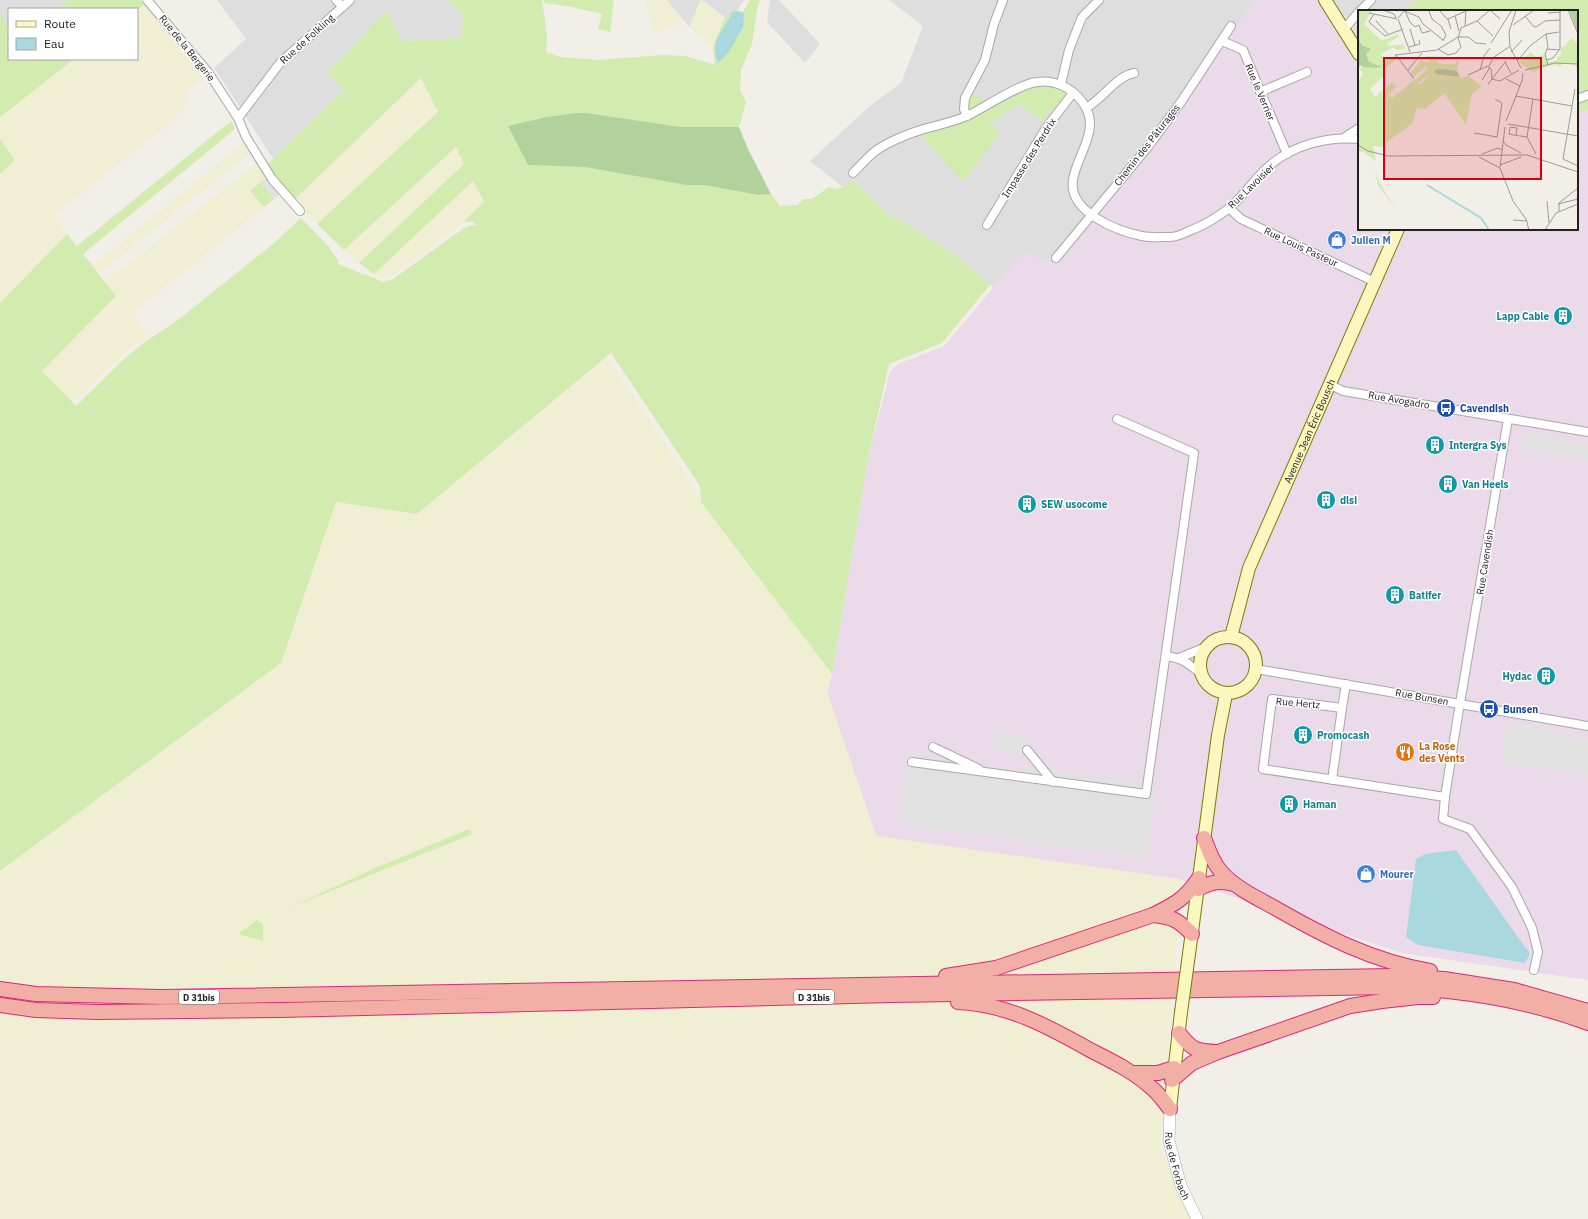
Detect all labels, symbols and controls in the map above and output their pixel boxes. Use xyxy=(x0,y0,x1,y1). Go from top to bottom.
legend xyxy=(8,8,138,60)
inset map xyxy=(1358,10,1578,230)
street label: Rue de Folkling xyxy=(277,11,337,67)
street label: Rue de la Bergerie xyxy=(156,12,218,84)
text: Route xyxy=(44,16,76,31)
text: Eau xyxy=(44,36,64,51)
street label: Rue le Verrier xyxy=(1242,61,1278,123)
street label: Chemin des Pâturages xyxy=(1111,101,1183,188)
street label: Impasse des Perdrix xyxy=(999,116,1059,200)
street label: Rue Lavoisier xyxy=(1225,160,1277,211)
street label: Rue Louis Pasteur xyxy=(1262,224,1340,270)
shop icon: Julien M xyxy=(1326,229,1348,251)
place label: Julien M xyxy=(1351,234,1391,247)
building icon: Lapp Cable xyxy=(1552,305,1574,327)
place label: Lapp Cable xyxy=(1497,310,1549,323)
street label: Avenue Jean Éric Bousch xyxy=(1281,377,1338,485)
street label: Rue Avogadro xyxy=(1367,388,1431,412)
bus stop icon: Cavendish xyxy=(1435,397,1457,419)
place label: Cavendish xyxy=(1460,402,1509,415)
building icon: Intergra Sys xyxy=(1424,434,1446,456)
place label: Intergra Sys xyxy=(1449,439,1507,452)
building icon: Van Heels xyxy=(1437,473,1459,495)
place label: Van Heels xyxy=(1462,478,1509,491)
building icon: dlsi xyxy=(1315,489,1337,511)
building icon: SEW usocome xyxy=(1016,493,1038,515)
place label: dlsi xyxy=(1340,494,1357,507)
place label: SEW usocome xyxy=(1041,498,1108,511)
street label: Rue Cavendish xyxy=(1473,528,1497,596)
building icon: Batifer xyxy=(1384,584,1406,606)
place label: Batifer xyxy=(1409,589,1441,602)
building icon: Hydac xyxy=(1535,665,1557,687)
place label: Hydac xyxy=(1503,670,1532,683)
street label: Rue Bunsen xyxy=(1394,686,1450,708)
street label: Rue Hertz xyxy=(1275,695,1321,711)
bus stop icon: Bunsen xyxy=(1478,698,1500,720)
place label: Bunsen xyxy=(1503,703,1538,716)
building icon: Promocash xyxy=(1292,724,1314,746)
place label: Promocash xyxy=(1317,729,1370,742)
place label: La Rose des Vents xyxy=(1419,740,1465,765)
restaurant icon: La Rose des Vents xyxy=(1394,741,1416,763)
building icon: Haman xyxy=(1278,793,1300,815)
place label: Haman xyxy=(1303,798,1337,811)
shop icon: Mourer xyxy=(1355,863,1377,885)
place label: Mourer xyxy=(1380,868,1413,881)
road number: D 31bis xyxy=(179,990,219,1004)
road number: D 31bis xyxy=(794,990,834,1004)
street label: Rue de Forbach xyxy=(1162,1132,1193,1202)

